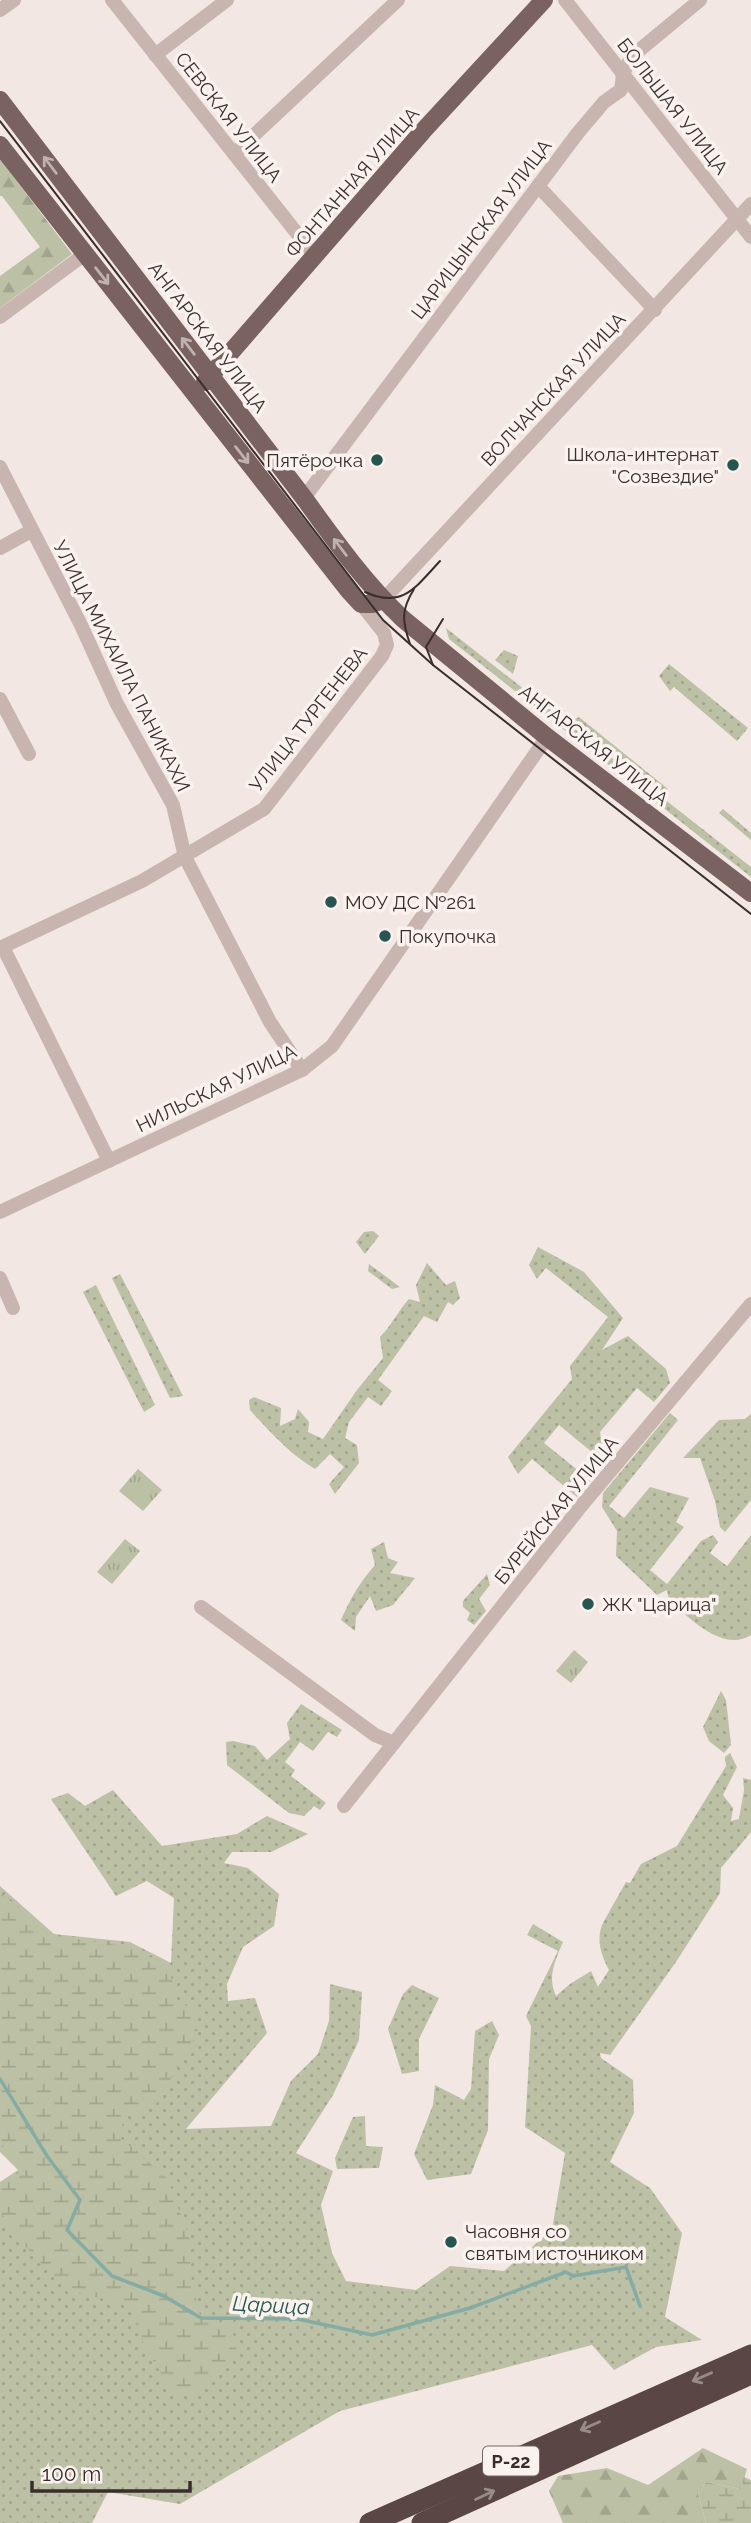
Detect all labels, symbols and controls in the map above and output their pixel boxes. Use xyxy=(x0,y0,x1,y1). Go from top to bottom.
street label: БОЛЬШАЯ УЛИЦА xyxy=(613,34,733,179)
street label: СЕВСКАЯ УЛИЦА xyxy=(171,48,287,186)
street label: ФОНТАННАЯ УЛИЦА xyxy=(281,102,423,261)
street label: ЦАРИЦЫНСКАЯ УЛИЦА xyxy=(406,135,556,323)
one-way arrow xyxy=(43,157,58,175)
street label: АНГАРСКАЯ УЛИЦА xyxy=(144,257,272,417)
one-way arrow xyxy=(94,266,109,285)
street label: ВОЛЧАНСКАЯ УЛИЦА xyxy=(476,308,630,470)
one-way arrow xyxy=(181,337,196,356)
place label: Школа-интернат "Созвездие" xyxy=(566,443,719,487)
one-way arrow xyxy=(235,445,250,464)
place label: Пятёрочка xyxy=(266,449,363,471)
marker: Пятёрочка xyxy=(369,452,385,468)
marker: Школа-интернат "Созвездие" xyxy=(725,457,741,473)
street label: УЛИЦА МИХАИЛА ПАНИКАХИ xyxy=(49,537,195,795)
one-way arrow xyxy=(332,539,347,557)
street label: УЛИЦА ТУРГЕНЕВА xyxy=(245,642,371,796)
street label: АНГАРСКАЯ УЛИЦА xyxy=(515,680,673,810)
place label: МОУ ДС №261 xyxy=(345,891,476,913)
marker: МОУ ДС №261 xyxy=(323,894,339,910)
place label: Покупочка xyxy=(399,925,496,947)
marker: Покупочка xyxy=(377,928,393,944)
street label: НИЛЬСКАЯ УЛИЦА xyxy=(132,1040,300,1136)
street label: БУРЕЙСКАЯ УЛИЦА xyxy=(490,1432,622,1588)
place label: ЖК "Царица" xyxy=(602,1593,716,1615)
marker: ЖК "Царица" xyxy=(580,1596,596,1612)
place label: Часовня со святым источником xyxy=(465,2220,644,2264)
marker: Часовня со святым источником xyxy=(443,2234,459,2250)
water label: Царица xyxy=(232,2290,310,2320)
one-way arrow xyxy=(691,2371,713,2384)
one-way arrow xyxy=(580,2420,601,2433)
road number: Р-22 xyxy=(483,2446,539,2476)
scale bar xyxy=(32,2450,189,2494)
text: 100 m xyxy=(42,2461,101,2486)
one-way arrow xyxy=(474,2488,495,2501)

